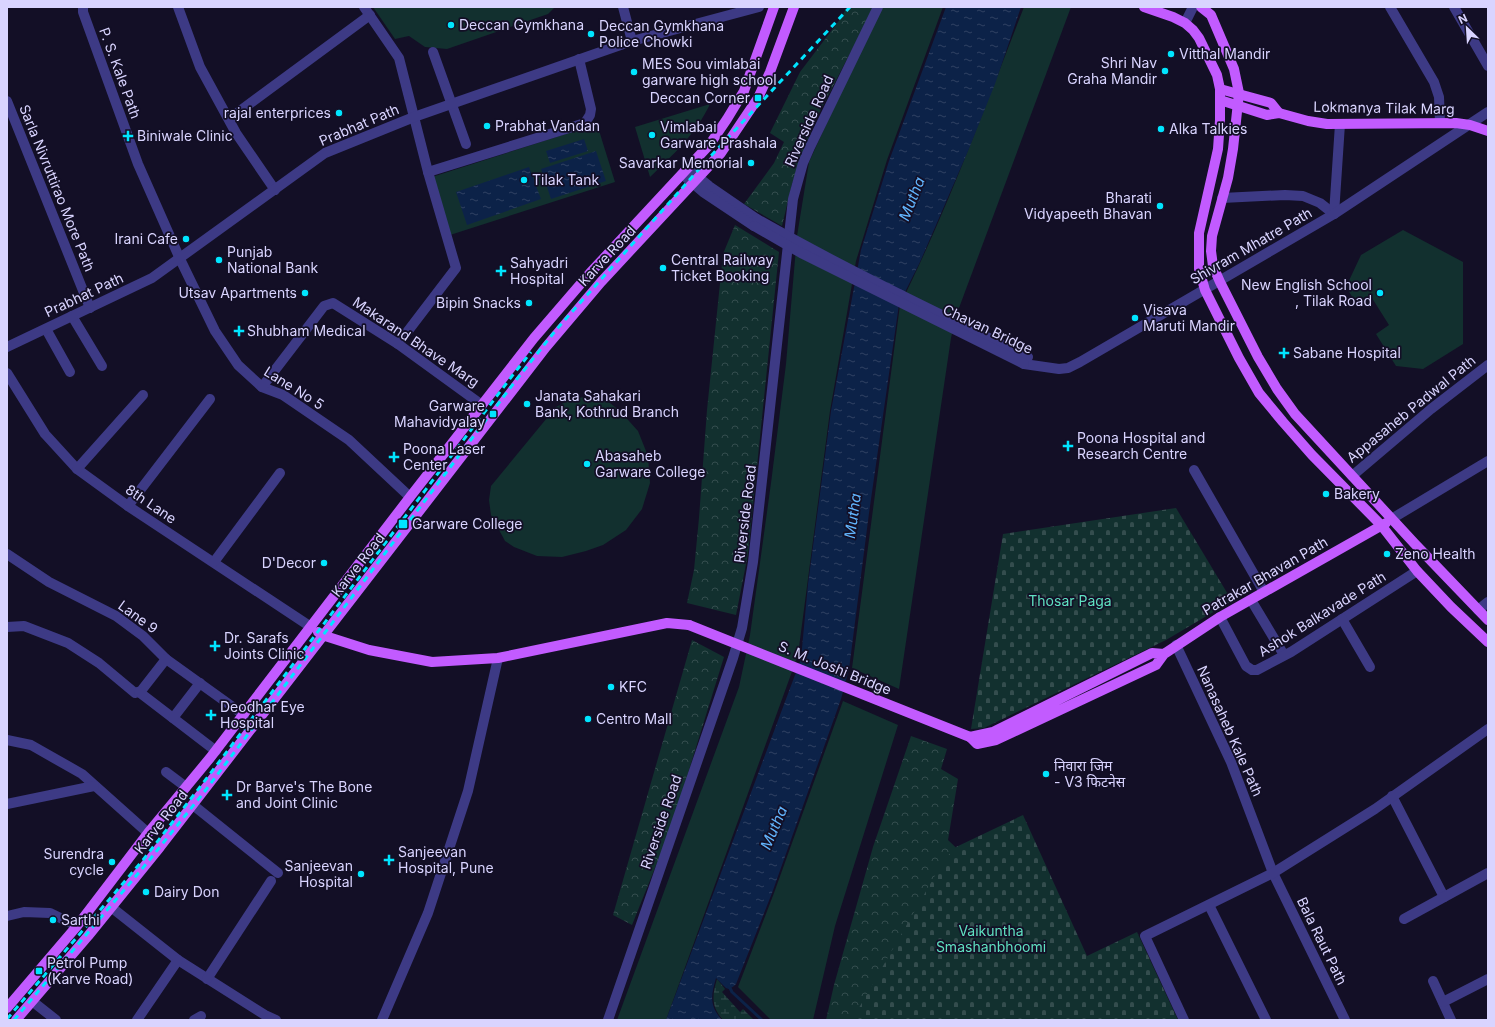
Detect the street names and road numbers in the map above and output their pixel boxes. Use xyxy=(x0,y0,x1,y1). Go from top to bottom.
street label: P. S. Kale Path xyxy=(96,25,145,121)
street label: Riverside Road xyxy=(781,72,836,169)
street label: Lokmanya Tilak Marg xyxy=(1313,98,1455,117)
street label: Prabhat Path xyxy=(316,100,401,149)
street label: Sarla Nivruttirao More Path xyxy=(16,102,99,274)
street label: Shivram Mhatre Path xyxy=(1187,204,1315,287)
street label: Karve Road xyxy=(574,222,639,289)
street label: Prabhat Path xyxy=(42,269,126,320)
street label: Makarand Bhave Marg xyxy=(350,293,483,390)
street label: Chavan Bridge xyxy=(940,300,1036,357)
street label: Appasaheb Padwal Path xyxy=(1343,351,1478,466)
street label: Lane No 5 xyxy=(261,362,327,413)
street label: Riverside Road xyxy=(730,464,759,564)
street label: 8th Lane xyxy=(123,480,180,527)
street label: Karve Road xyxy=(327,529,388,600)
street label: Patrakar Bhavan Path xyxy=(1199,533,1330,618)
street label: Ashok Balkavade Path xyxy=(1255,567,1389,660)
street label: Lane 9 xyxy=(115,597,161,637)
street label: S. M. Joshi Bridge xyxy=(776,637,894,698)
street label: Nanasaheb Kale Path xyxy=(1194,663,1267,799)
street label: Riverside Road xyxy=(636,772,685,871)
street label: Karve Road xyxy=(130,786,191,857)
street label: Bala Raut Path xyxy=(1294,894,1351,987)

